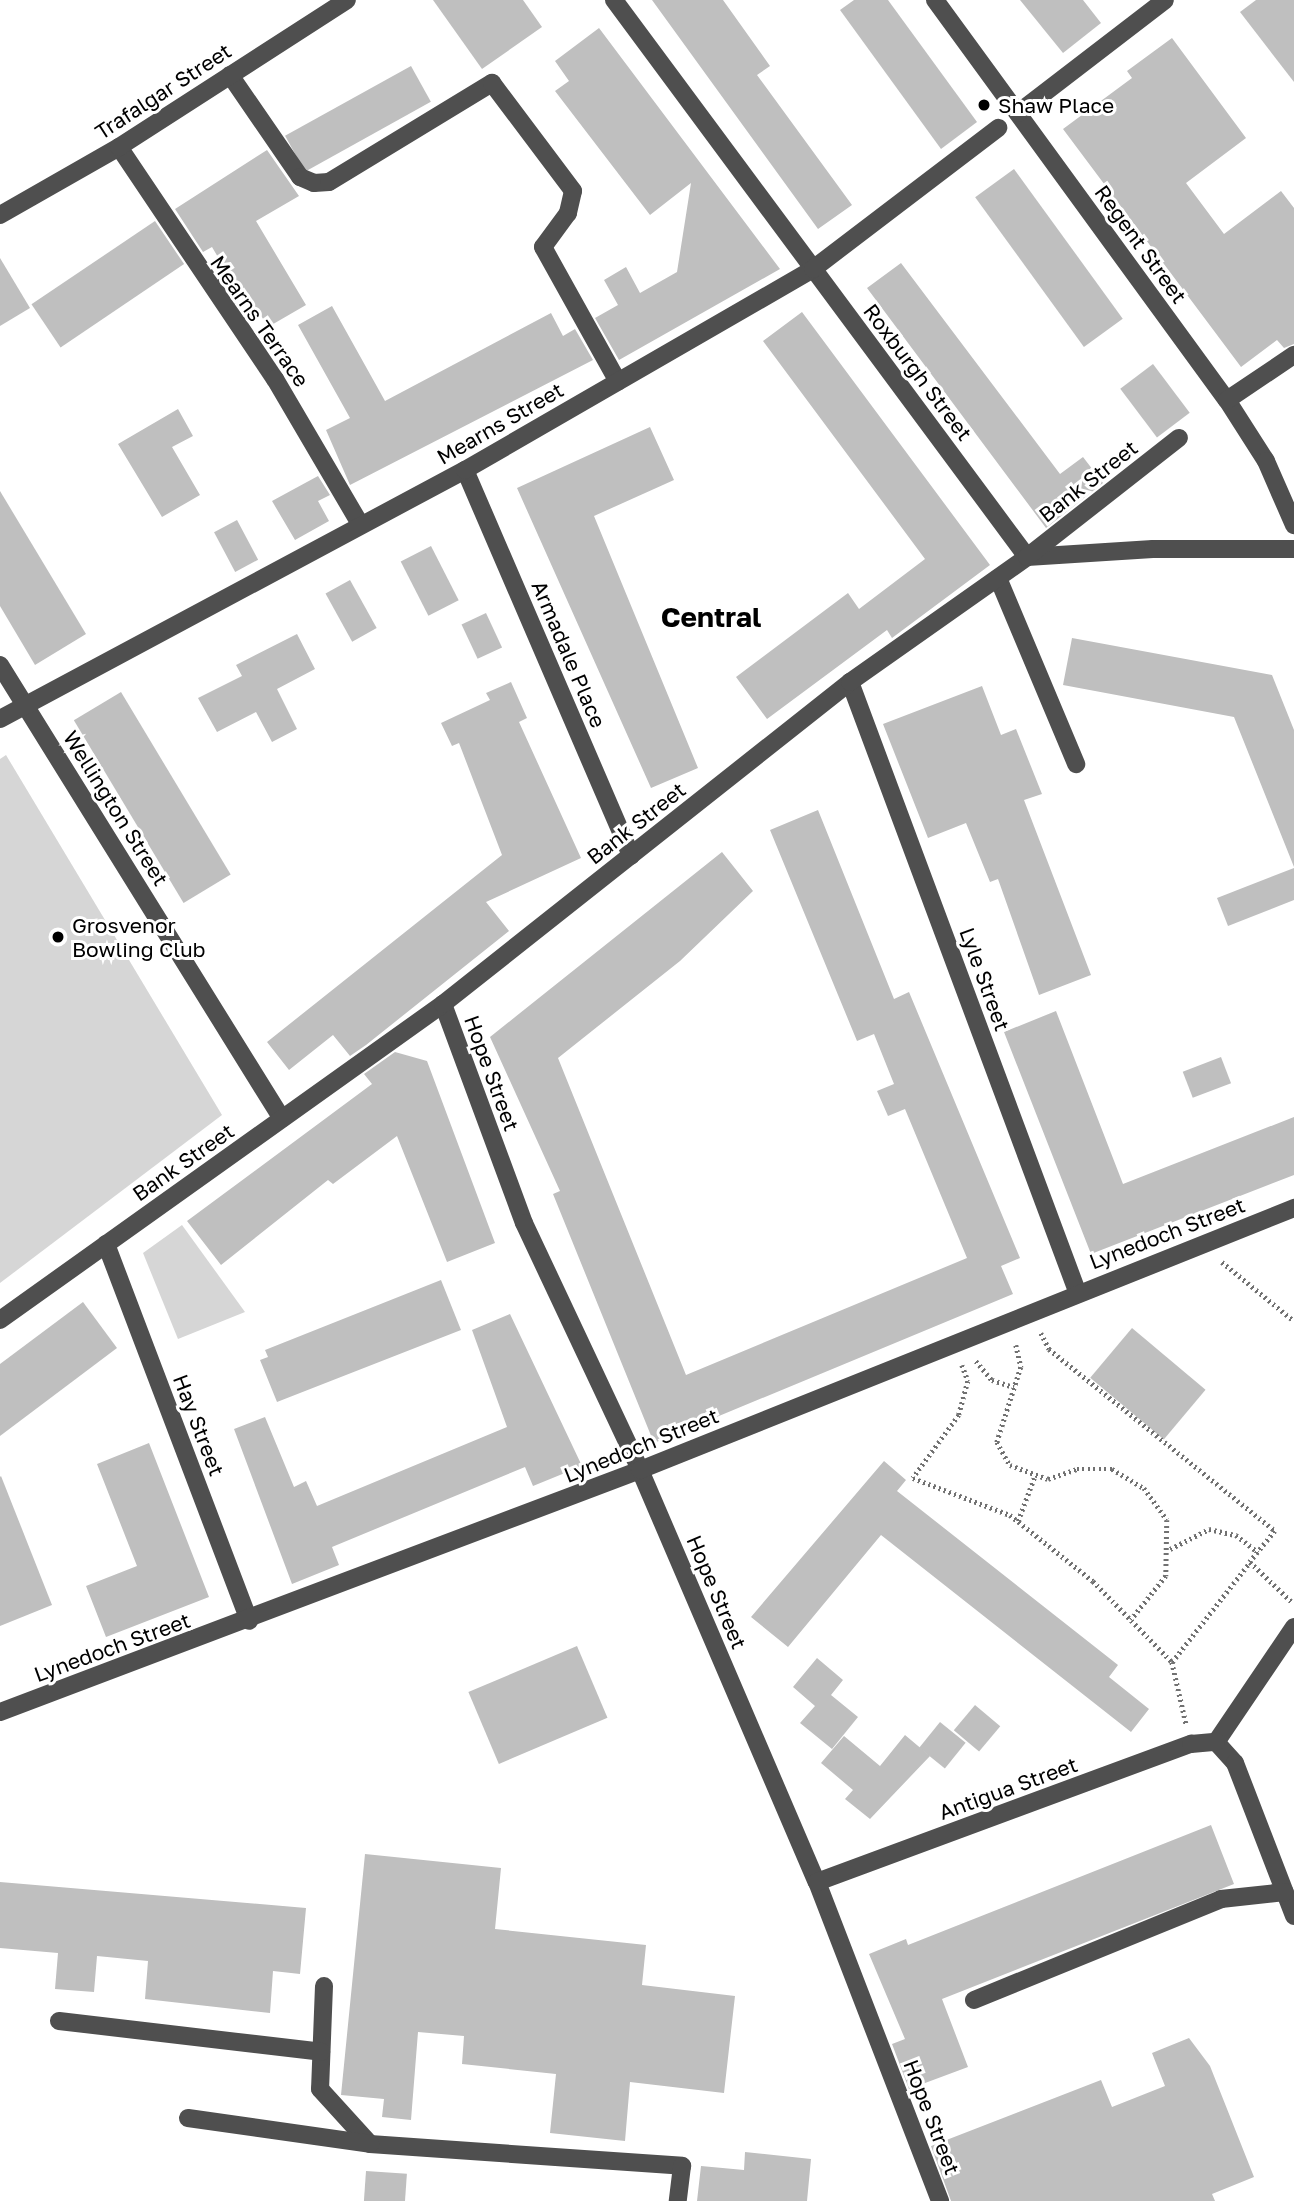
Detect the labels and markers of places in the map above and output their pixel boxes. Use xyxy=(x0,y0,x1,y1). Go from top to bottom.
place label: Shaw Place xyxy=(998,92,1114,118)
marker: Shaw Place xyxy=(976,97,992,113)
place label: Grosvenor Bowling Club xyxy=(72,912,206,962)
marker: Grosvenor Bowling Club xyxy=(50,929,66,945)

